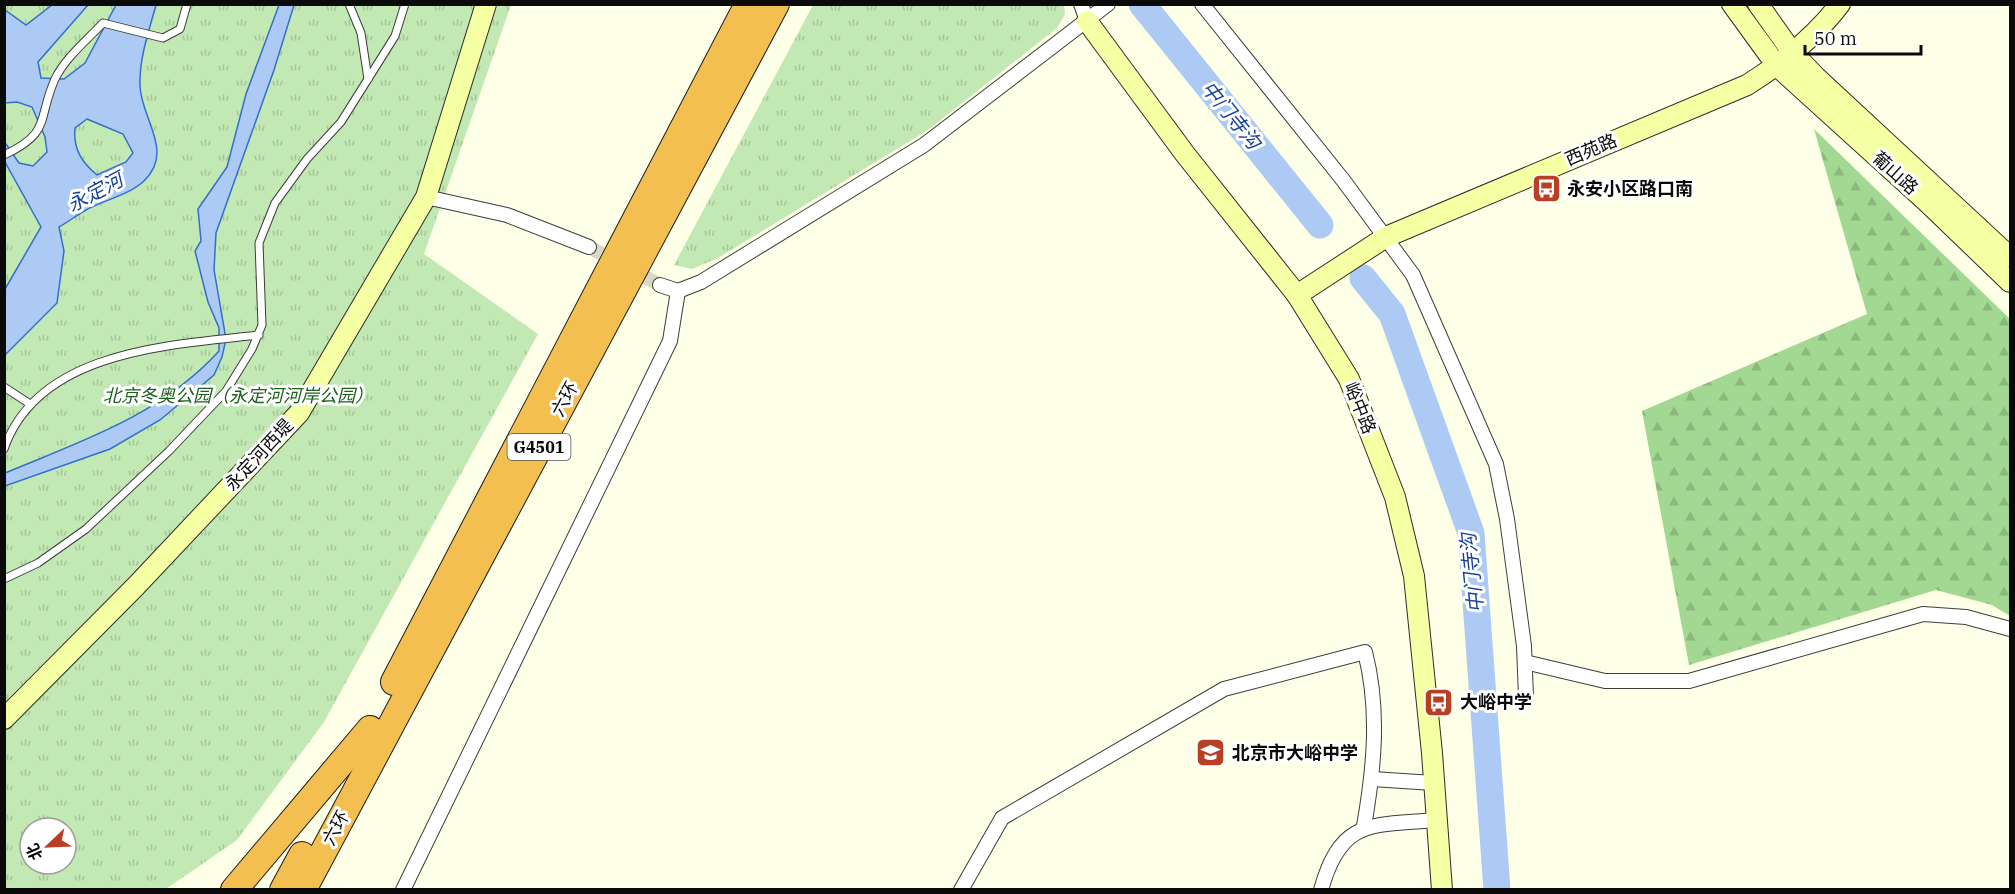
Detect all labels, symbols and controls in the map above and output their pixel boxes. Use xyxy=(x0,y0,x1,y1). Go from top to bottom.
scale bar xyxy=(1805,18,1920,56)
text: 50 m xyxy=(1814,27,1857,50)
water label: 中门寺沟 xyxy=(1196,75,1268,156)
street label: 西苑路 xyxy=(1561,128,1620,171)
street label: 葡山路 xyxy=(1868,146,1923,199)
water label: 永定河 xyxy=(62,164,131,218)
bus stop icon: 永安小区路口南 xyxy=(1530,173,1562,205)
place label: 永安小区路口南 xyxy=(1567,177,1693,200)
street label: 六环 xyxy=(546,377,583,420)
street label: 峪中路 xyxy=(1340,378,1381,437)
park label: 北京冬奥公园（永定河河岸公园） xyxy=(103,384,373,407)
street label: 永定河西堤 xyxy=(220,414,298,495)
road number: G4501 xyxy=(508,434,570,460)
water label: 中门寺沟 xyxy=(1454,530,1489,614)
bus stop icon: 大峪中学 xyxy=(1423,686,1455,718)
place label: 大峪中学 xyxy=(1460,690,1532,713)
school or university icon: 北京市大峪中学 xyxy=(1195,737,1227,769)
place label: 北京市大峪中学 xyxy=(1232,741,1358,764)
street label: 六环 xyxy=(317,806,354,849)
north arrow xyxy=(18,816,78,876)
text: 北 xyxy=(22,841,47,863)

